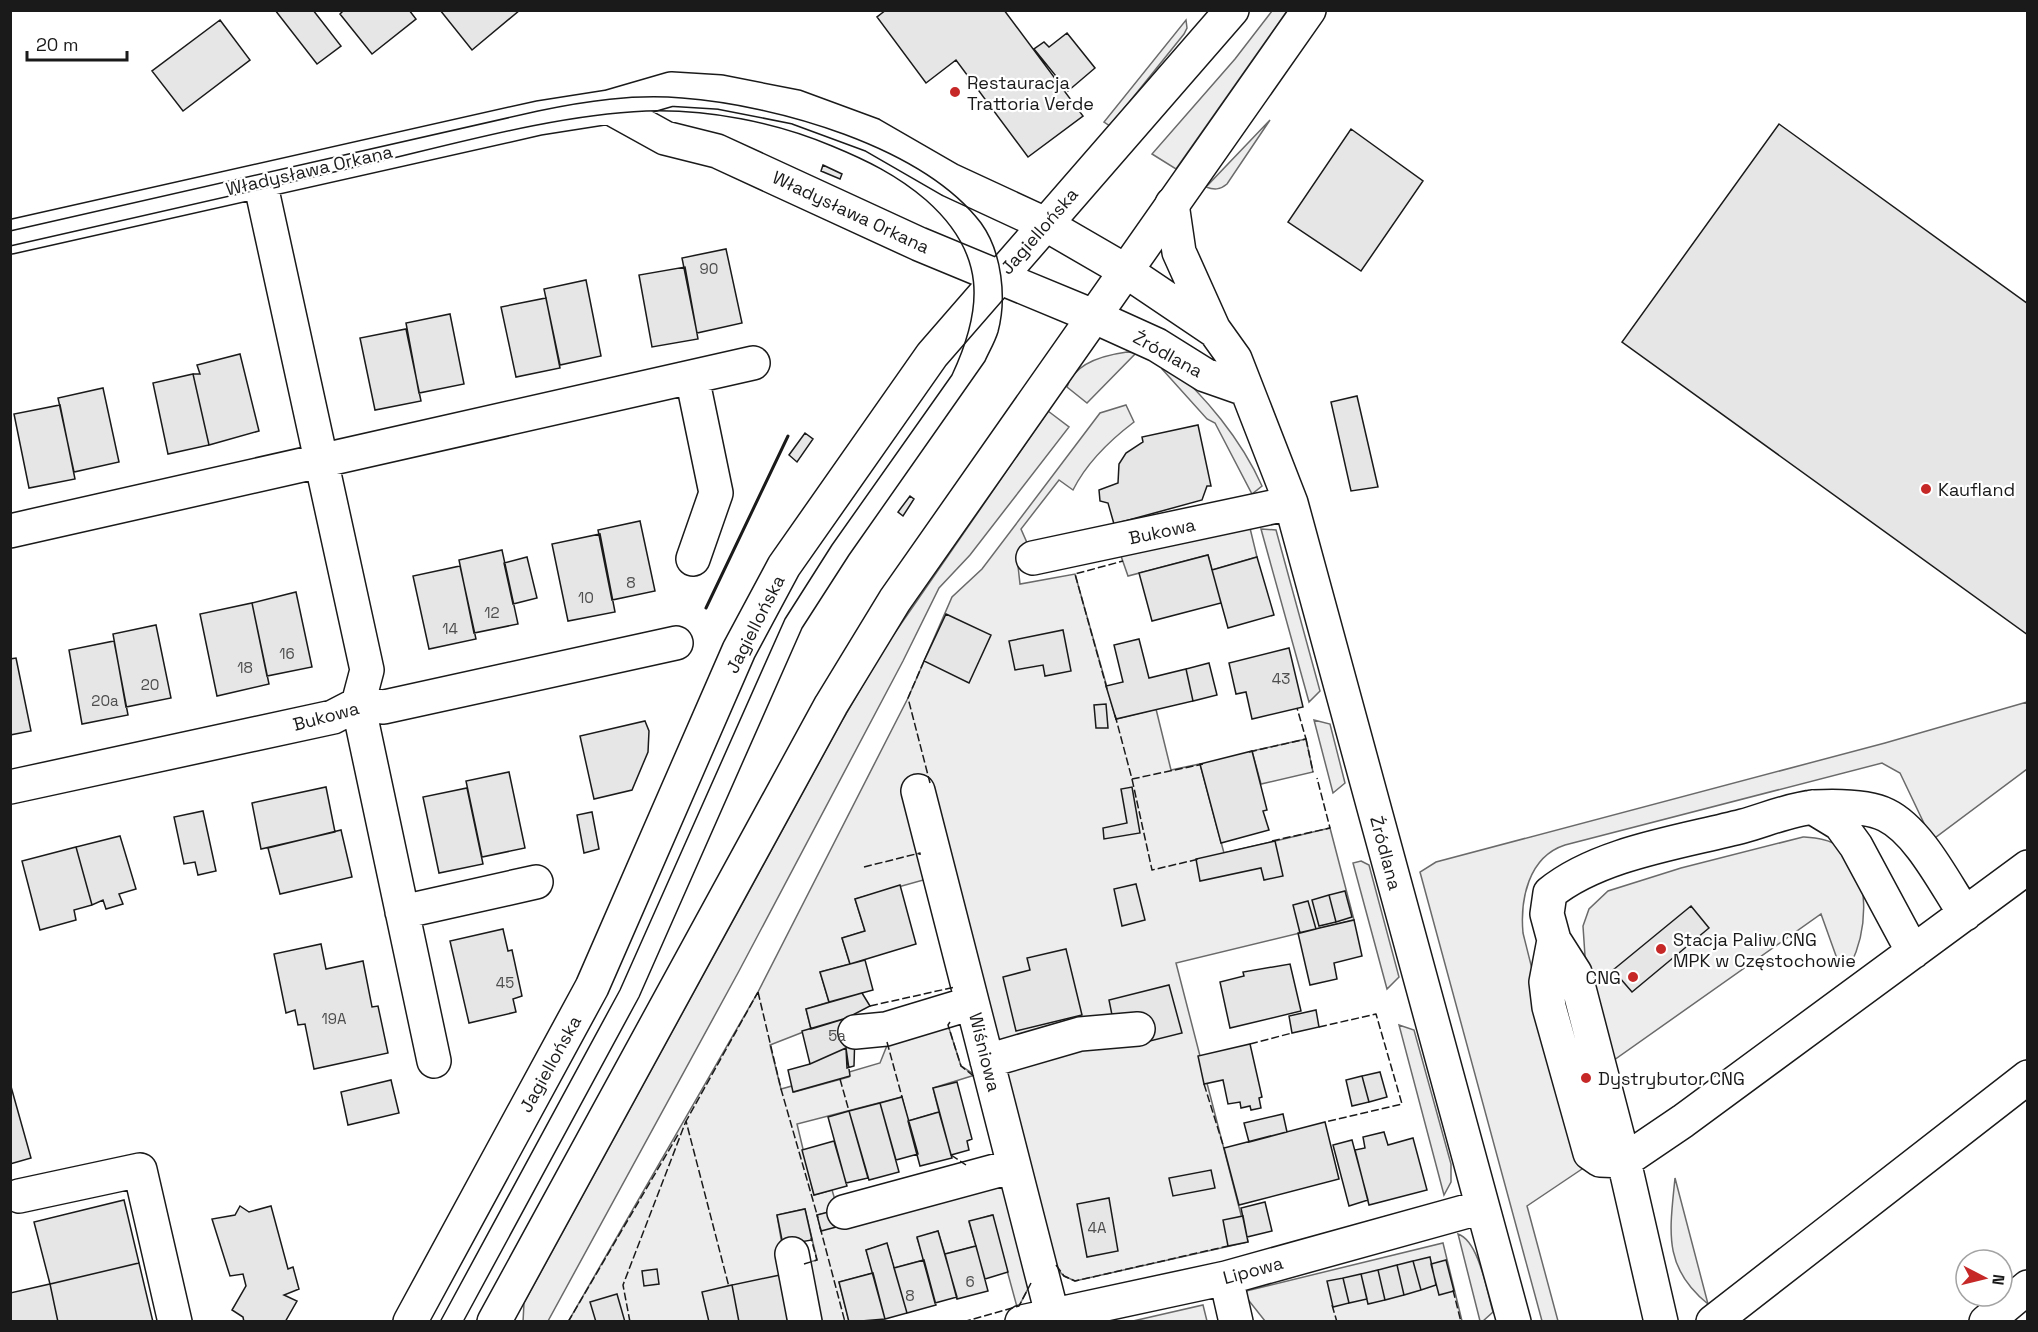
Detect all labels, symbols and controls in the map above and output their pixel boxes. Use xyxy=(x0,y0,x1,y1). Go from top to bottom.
scale bar xyxy=(27,24,128,62)
text: 20 m xyxy=(36,33,79,56)
place label: Restauracja Trattoria Verde xyxy=(967,71,1094,115)
marker: Restauracja Trattoria Verde xyxy=(948,85,962,99)
street label: Władysława Orkana xyxy=(223,140,395,200)
street label: Władysława Orkana xyxy=(769,166,933,258)
street label: Jagiellońska xyxy=(995,183,1083,279)
house number: 90 xyxy=(700,259,718,278)
street label: Źródlana xyxy=(1129,326,1207,382)
place label: Kaufland xyxy=(1938,478,2015,501)
marker: Kaufland xyxy=(1919,482,1933,496)
street label: Bukowa xyxy=(1127,513,1197,549)
street label: Jagiellońska xyxy=(720,571,790,677)
house number: 8 xyxy=(626,573,636,592)
house number: 10 xyxy=(578,588,594,607)
house number: 12 xyxy=(484,603,500,622)
house number: 14 xyxy=(442,619,458,638)
house number: 16 xyxy=(279,644,295,663)
house number: 18 xyxy=(237,658,253,677)
house number: 43 xyxy=(1272,669,1290,688)
house number: 20 xyxy=(141,675,159,694)
house number: 20a xyxy=(91,691,119,710)
street label: Bukowa xyxy=(290,696,362,736)
street label: Źródlana xyxy=(1365,813,1407,893)
place label: Stacja Paliw CNG MPK w Częstochowie xyxy=(1673,928,1856,972)
marker: Stacja Paliw CNG MPK w Częstochowie xyxy=(1654,942,1668,956)
place label: CNG xyxy=(1586,966,1621,989)
marker: CNG xyxy=(1626,970,1640,984)
house number: 45 xyxy=(496,973,514,992)
house number: 19A xyxy=(322,1009,347,1028)
street label: Wiśniowa xyxy=(964,1010,1006,1094)
street label: Jagiellońska xyxy=(514,1012,586,1116)
house number: 5a xyxy=(828,1026,846,1045)
place label: Dystrybutor CNG xyxy=(1598,1067,1745,1090)
marker: Dystrybutor CNG xyxy=(1579,1071,1593,1085)
house number: 4A xyxy=(1088,1218,1107,1237)
north arrow xyxy=(1954,1248,2014,1308)
street label: Lipowa xyxy=(1220,1251,1286,1289)
house number: 6 xyxy=(965,1272,975,1291)
text: N xyxy=(1987,1273,2009,1286)
house number: 8 xyxy=(905,1286,915,1305)

